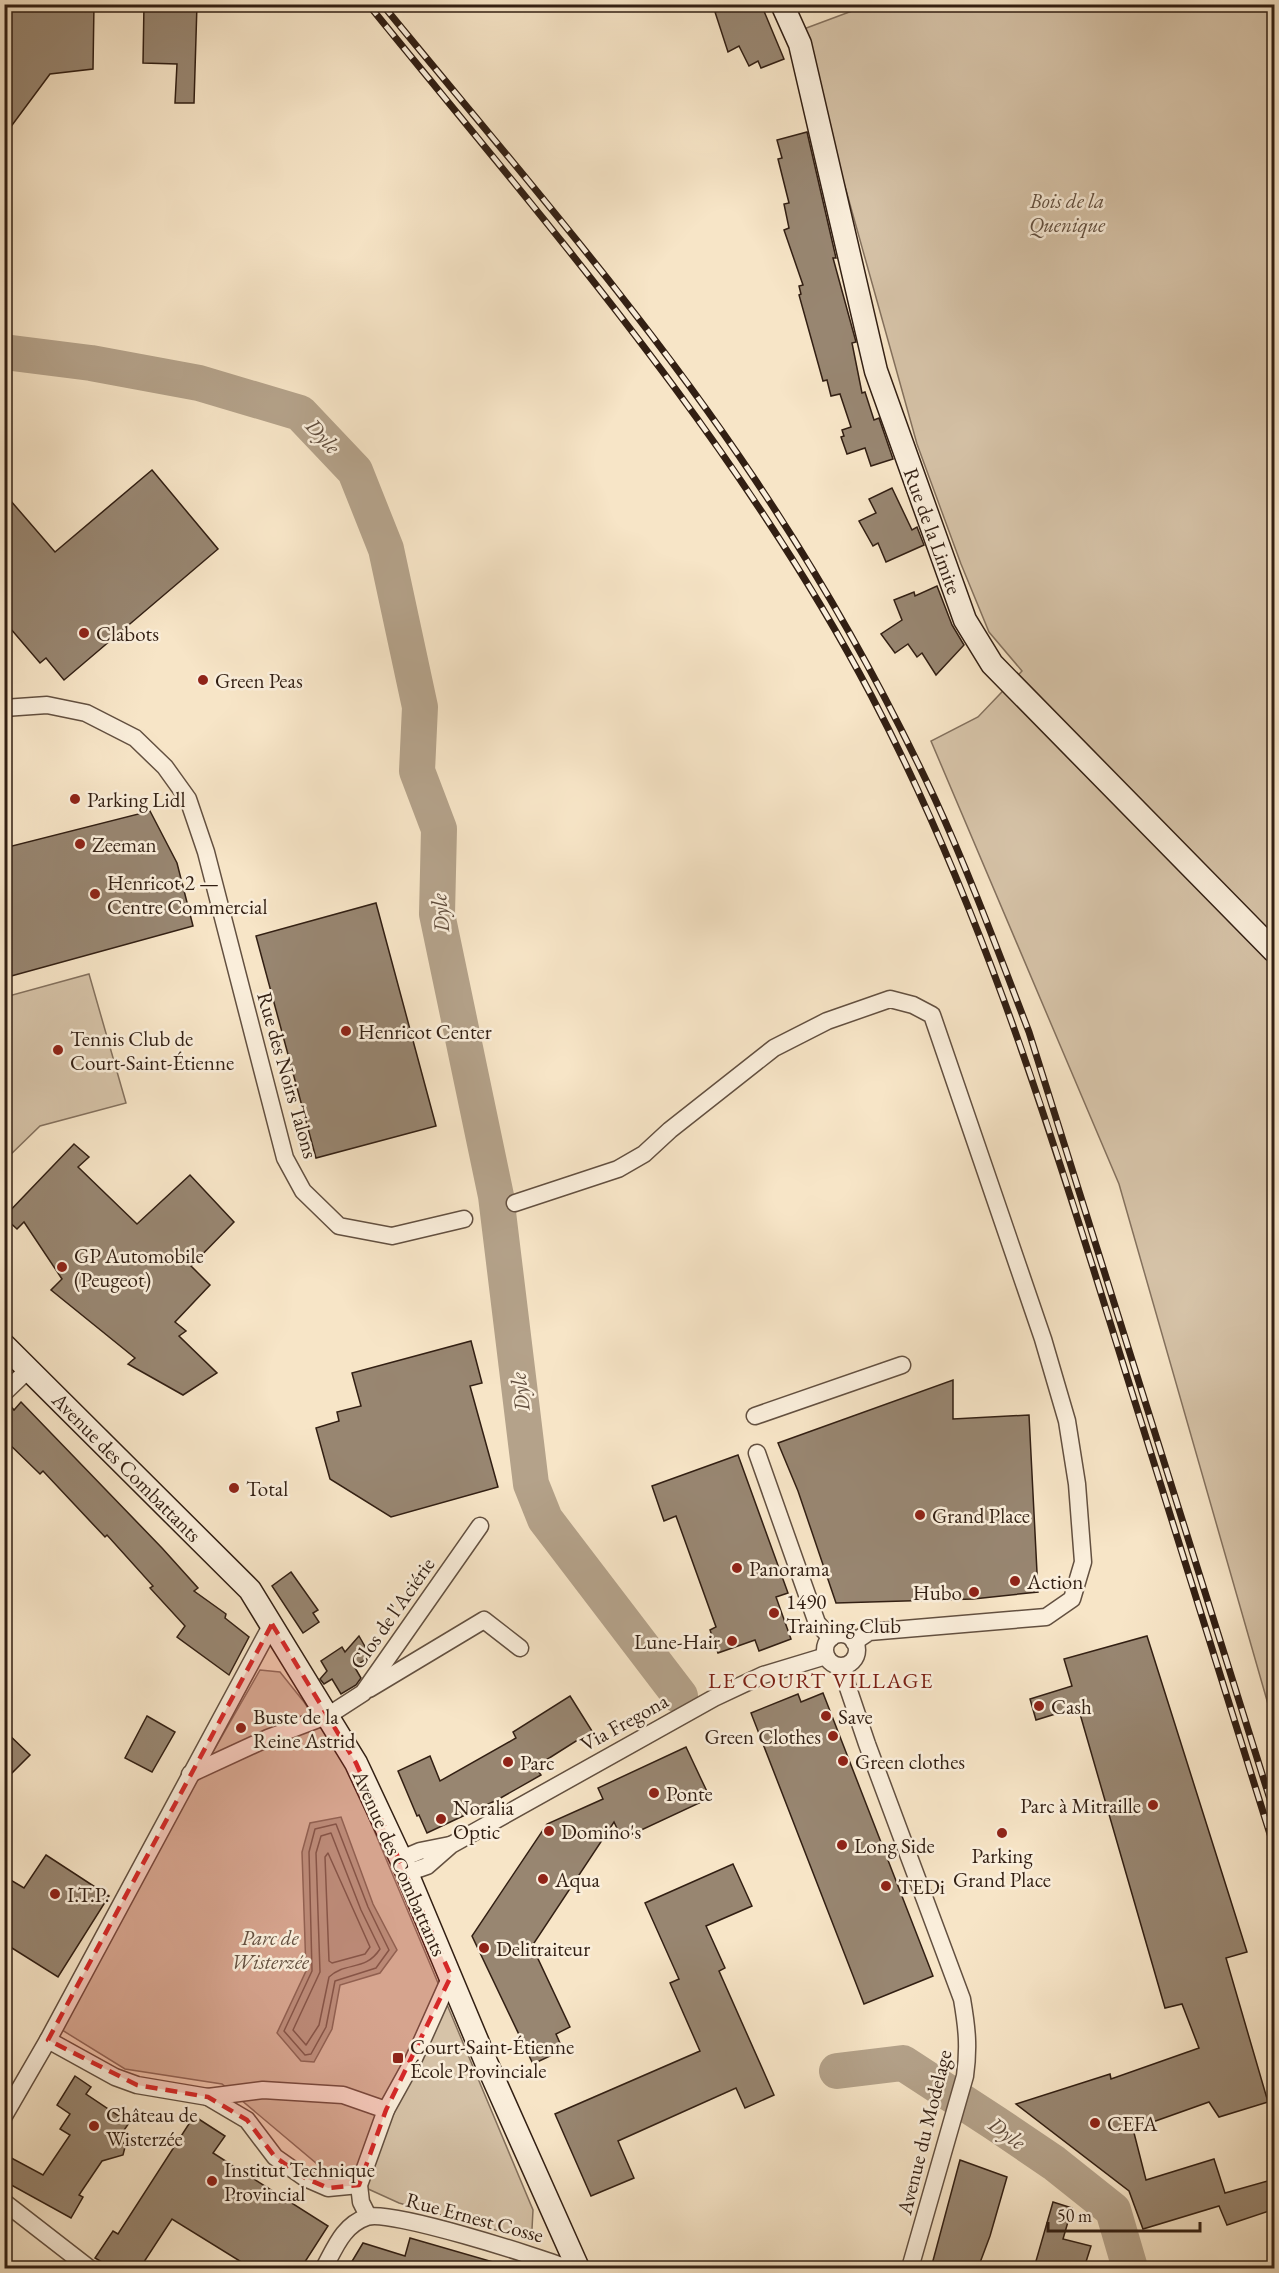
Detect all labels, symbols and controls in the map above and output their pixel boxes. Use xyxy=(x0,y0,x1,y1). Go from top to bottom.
park label: Bois de la Quenique xyxy=(1029,187,1106,239)
water label: Dyle xyxy=(298,411,347,461)
street label: Rue de la Limite xyxy=(898,464,968,598)
place label: Clabots xyxy=(96,620,159,647)
marker: Clabots xyxy=(77,626,91,640)
place label: Green Peas xyxy=(215,667,303,694)
marker: Green Peas xyxy=(196,673,210,687)
place label: Parking Lidl xyxy=(87,786,185,813)
marker: Parking Lidl xyxy=(68,792,82,806)
place label: Zeeman xyxy=(92,831,157,858)
marker: Zeeman xyxy=(73,837,87,851)
place label: Henricot 2 — Centre Commercial xyxy=(107,869,267,920)
marker: Henricot 2 — Centre Commercial xyxy=(88,887,102,901)
water label: Dyle xyxy=(424,892,456,935)
street label: Rue des Noirs Talons xyxy=(251,989,325,1162)
place label: Henricot Center xyxy=(358,1018,492,1045)
marker: Henricot Center xyxy=(339,1024,353,1038)
place label: Tennis Club de Court-Saint-Étienne xyxy=(70,1025,234,1076)
marker: Tennis Club de Court-Saint-Étienne xyxy=(51,1043,65,1057)
place label: GP Automobile (Peugeot) xyxy=(74,1242,204,1293)
marker: GP Automobile (Peugeot) xyxy=(55,1260,69,1274)
water label: Dyle xyxy=(503,1370,537,1414)
street label: Avenue des Combattants xyxy=(46,1386,208,1548)
place label: Total xyxy=(246,1475,288,1502)
marker: Total xyxy=(227,1481,241,1495)
place label: Grand Place xyxy=(932,1502,1030,1529)
marker: Grand Place xyxy=(913,1508,927,1522)
street label: Clos de l'Aciérie xyxy=(344,1552,440,1674)
place label: Panorama xyxy=(749,1555,830,1582)
marker: Panorama xyxy=(730,1561,744,1575)
place label: Action xyxy=(1026,1568,1083,1595)
marker: Action xyxy=(1008,1574,1022,1588)
place label: Hubo xyxy=(913,1579,962,1606)
marker: Hubo xyxy=(967,1585,981,1599)
place label: 1490 Training Club xyxy=(786,1588,901,1639)
marker: 1490 Training Club xyxy=(767,1606,781,1620)
place label: Lune-Hair xyxy=(634,1628,720,1655)
marker: Lune-Hair xyxy=(725,1634,739,1648)
district label: LE COURT VILLAGE xyxy=(708,1666,934,1695)
street label: Via Fregona xyxy=(575,1687,673,1757)
place label: Cash xyxy=(1051,1693,1092,1720)
marker: Cash xyxy=(1032,1699,1046,1713)
place label: Buste de la Reine Astrid xyxy=(253,1703,356,1754)
place label: Save xyxy=(838,1703,873,1730)
marker: Save xyxy=(819,1709,833,1723)
marker: Buste de la Reine Astrid xyxy=(234,1721,248,1735)
place label: Green Clothes xyxy=(704,1723,821,1750)
marker: Green Clothes xyxy=(826,1729,840,1743)
place label: Green clothes xyxy=(855,1748,965,1775)
place label: Parc xyxy=(520,1749,554,1776)
marker: Green clothes xyxy=(836,1754,850,1768)
marker: Parc xyxy=(501,1755,515,1769)
street label: Avenue des Combattants xyxy=(346,1765,453,1960)
place label: Ponte xyxy=(666,1780,713,1807)
marker: Ponte xyxy=(647,1786,661,1800)
place label: Parc à Mitraille xyxy=(1020,1792,1141,1819)
place label: Noralia Optic xyxy=(453,1794,515,1845)
marker: Parc à Mitraille xyxy=(1146,1798,1160,1812)
marker: Noralia Optic xyxy=(434,1812,448,1826)
place label: Domino's xyxy=(561,1818,641,1845)
marker: Domino's xyxy=(542,1824,556,1838)
marker: Parking Grand Place xyxy=(995,1826,1009,1840)
place label: Long Side xyxy=(854,1832,935,1859)
marker: Long Side xyxy=(835,1838,849,1852)
place label: Parking Grand Place xyxy=(953,1842,1051,1893)
place label: Aqua xyxy=(554,1866,601,1893)
marker: Aqua xyxy=(536,1872,550,1886)
place label: TEDi xyxy=(898,1873,945,1900)
marker: TEDi xyxy=(879,1879,893,1893)
place label: I.T.P. xyxy=(67,1881,110,1908)
marker: I.T.P. xyxy=(48,1887,62,1901)
park label: Parc de Wisterzée xyxy=(231,1924,310,1975)
place label: Delitraiteur xyxy=(496,1935,590,1962)
marker: Delitraiteur xyxy=(477,1941,491,1955)
place label: Court-Saint-Étienne École Provinciale xyxy=(410,2033,574,2084)
street label: Avenue du Modelage xyxy=(890,2047,958,2218)
marker: Court-Saint-Étienne École Provinciale xyxy=(391,2051,405,2065)
place label: Château de Wisterzée xyxy=(106,2101,197,2152)
water label: Dyle xyxy=(982,2109,1032,2157)
place label: CEFA xyxy=(1107,2110,1158,2137)
marker: CEFA xyxy=(1088,2116,1102,2130)
marker: Château de Wisterzée xyxy=(87,2119,101,2133)
place label: Institut Technique Provincial xyxy=(224,2156,375,2207)
marker: Institut Technique Provincial xyxy=(205,2174,219,2188)
street label: Rue Ernest Cosse xyxy=(403,2186,547,2248)
scale bar xyxy=(1048,2195,1200,2233)
text: 50 m xyxy=(1057,2204,1092,2227)

